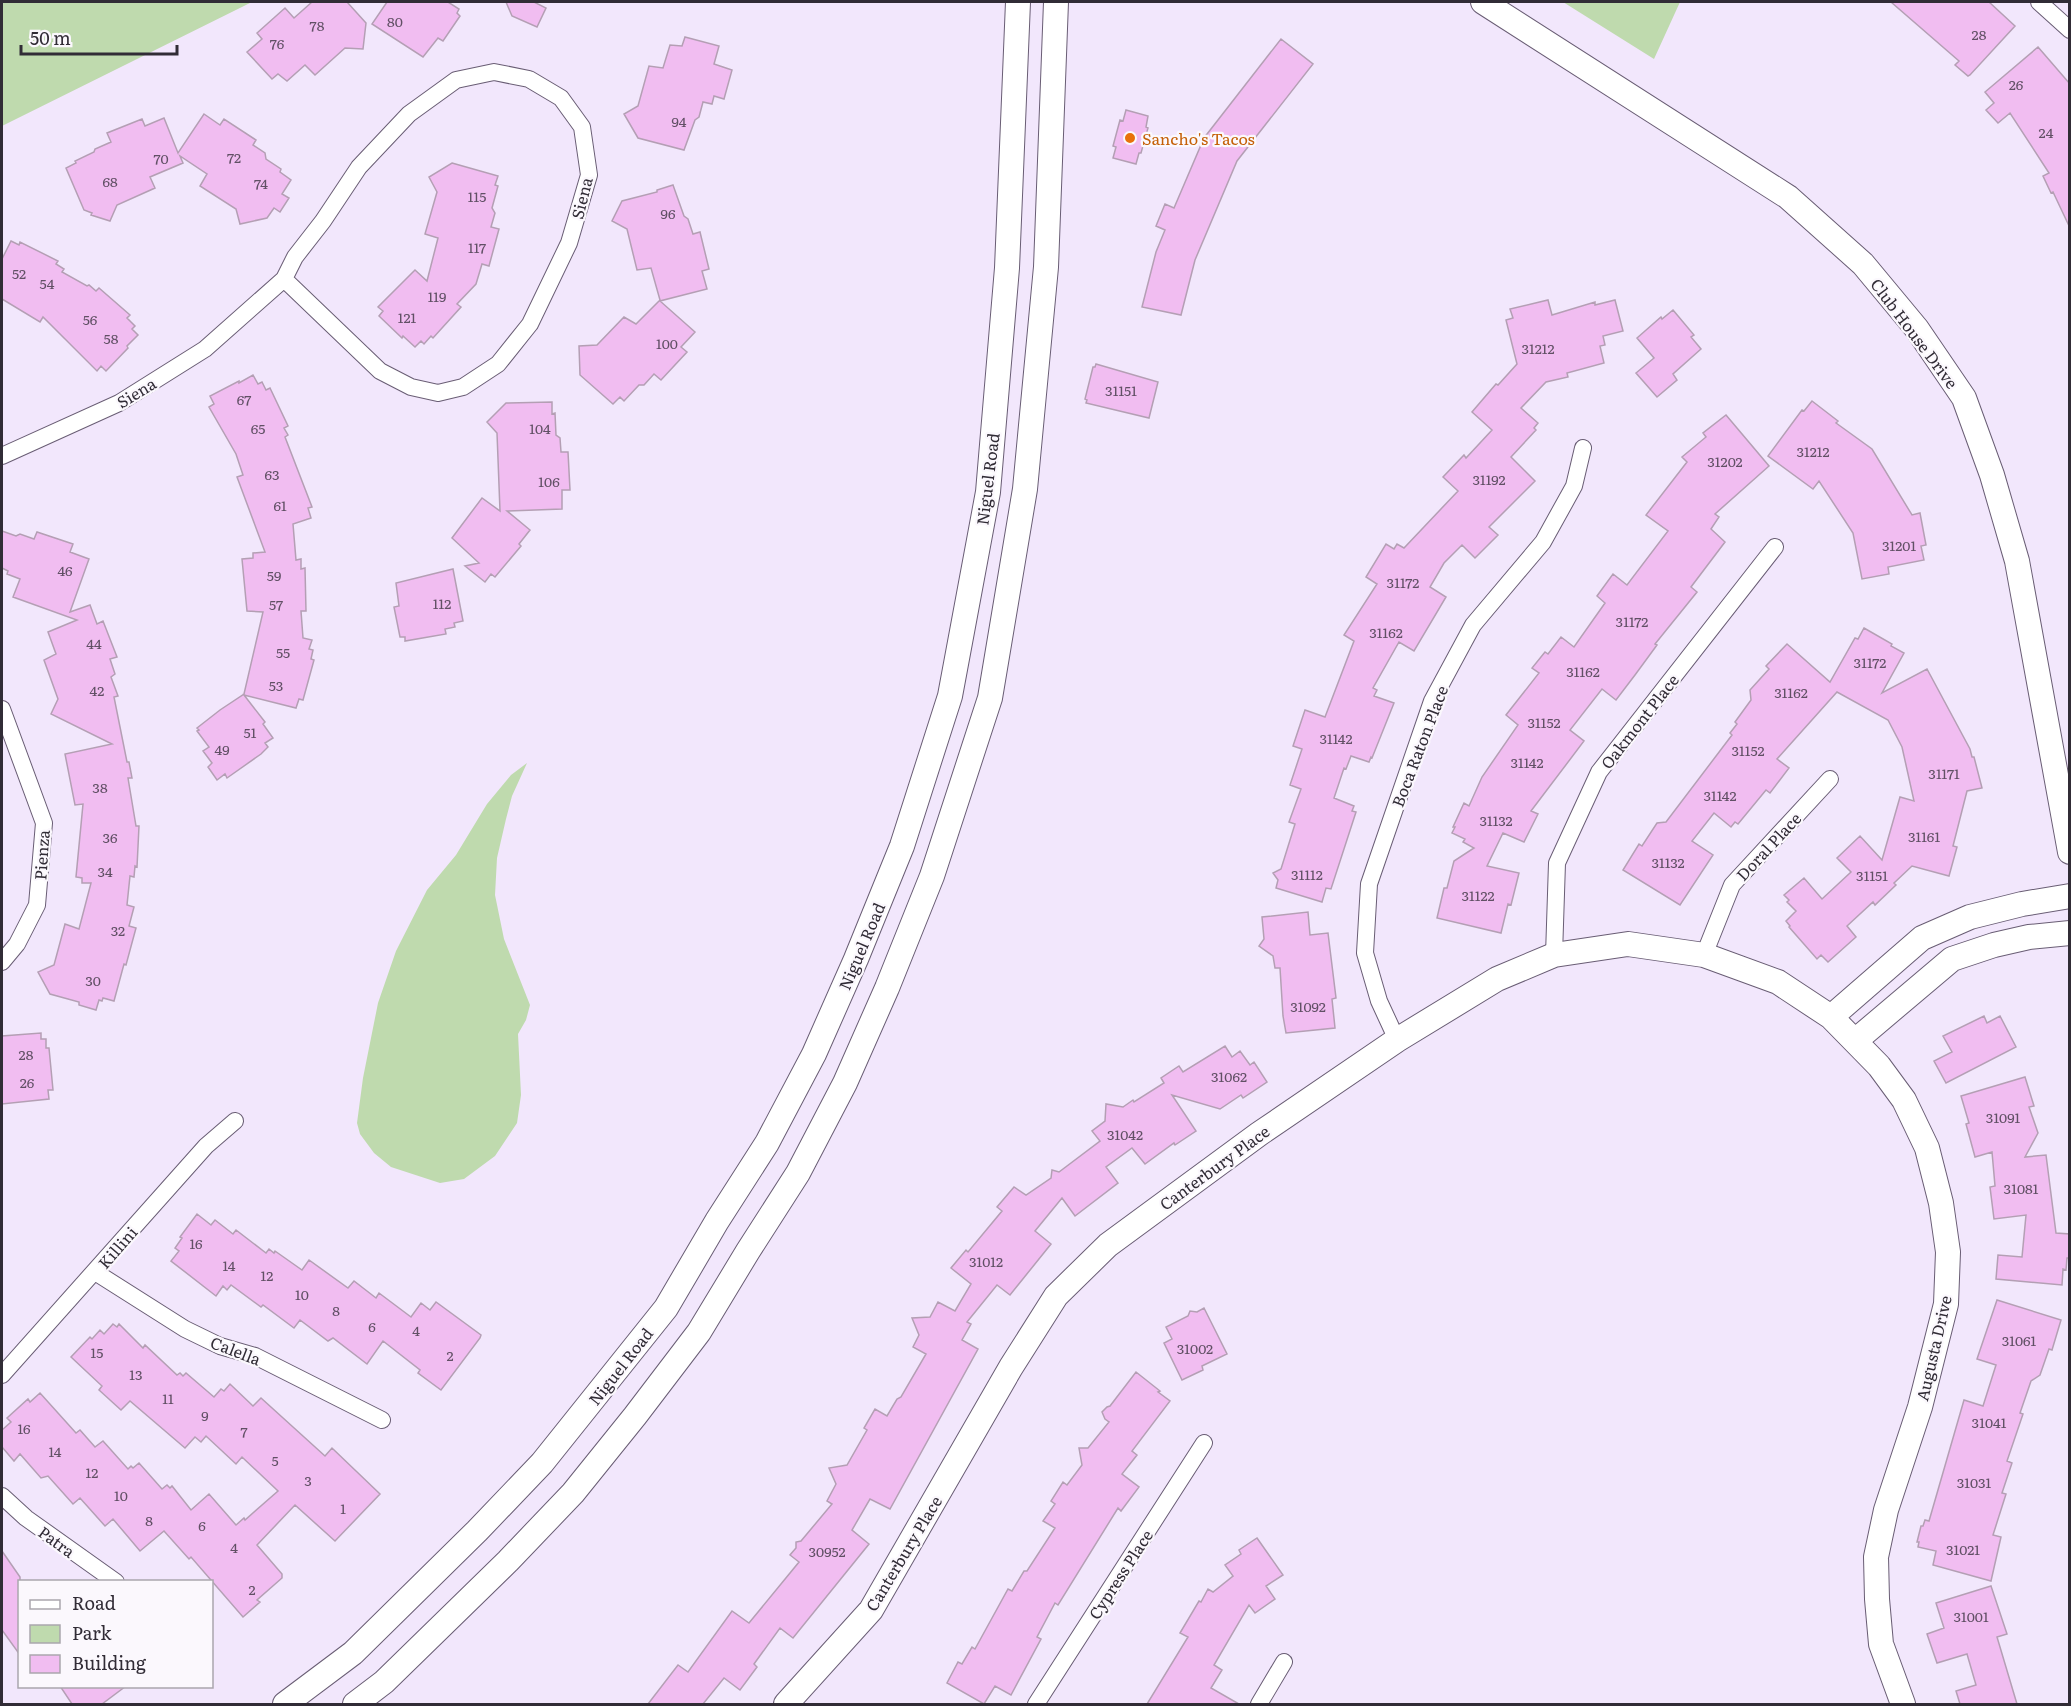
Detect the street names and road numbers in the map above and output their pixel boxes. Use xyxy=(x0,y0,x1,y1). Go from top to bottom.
street label: Siena xyxy=(564,174,598,221)
street label: Club House Drive xyxy=(1866,273,1964,393)
street label: Siena xyxy=(112,371,161,413)
street label: Niguel Road xyxy=(969,431,1005,526)
street label: Oakmont Place xyxy=(1594,668,1684,774)
street label: Boca Raton Place xyxy=(1385,682,1453,810)
street label: Doral Place xyxy=(1730,806,1806,886)
street label: Pienza xyxy=(27,829,55,881)
street label: Niguel Road xyxy=(832,898,890,993)
street label: Canterbury Place xyxy=(1154,1119,1274,1215)
street label: Killini xyxy=(92,1220,142,1274)
street label: Augusta Drive xyxy=(1909,1293,1957,1403)
street label: Niguel Road xyxy=(582,1322,658,1410)
street label: Calella xyxy=(207,1329,265,1371)
street label: Canterbury Place xyxy=(859,1491,947,1615)
street label: Patra xyxy=(34,1520,81,1563)
street label: Cypress Place xyxy=(1082,1524,1158,1624)

